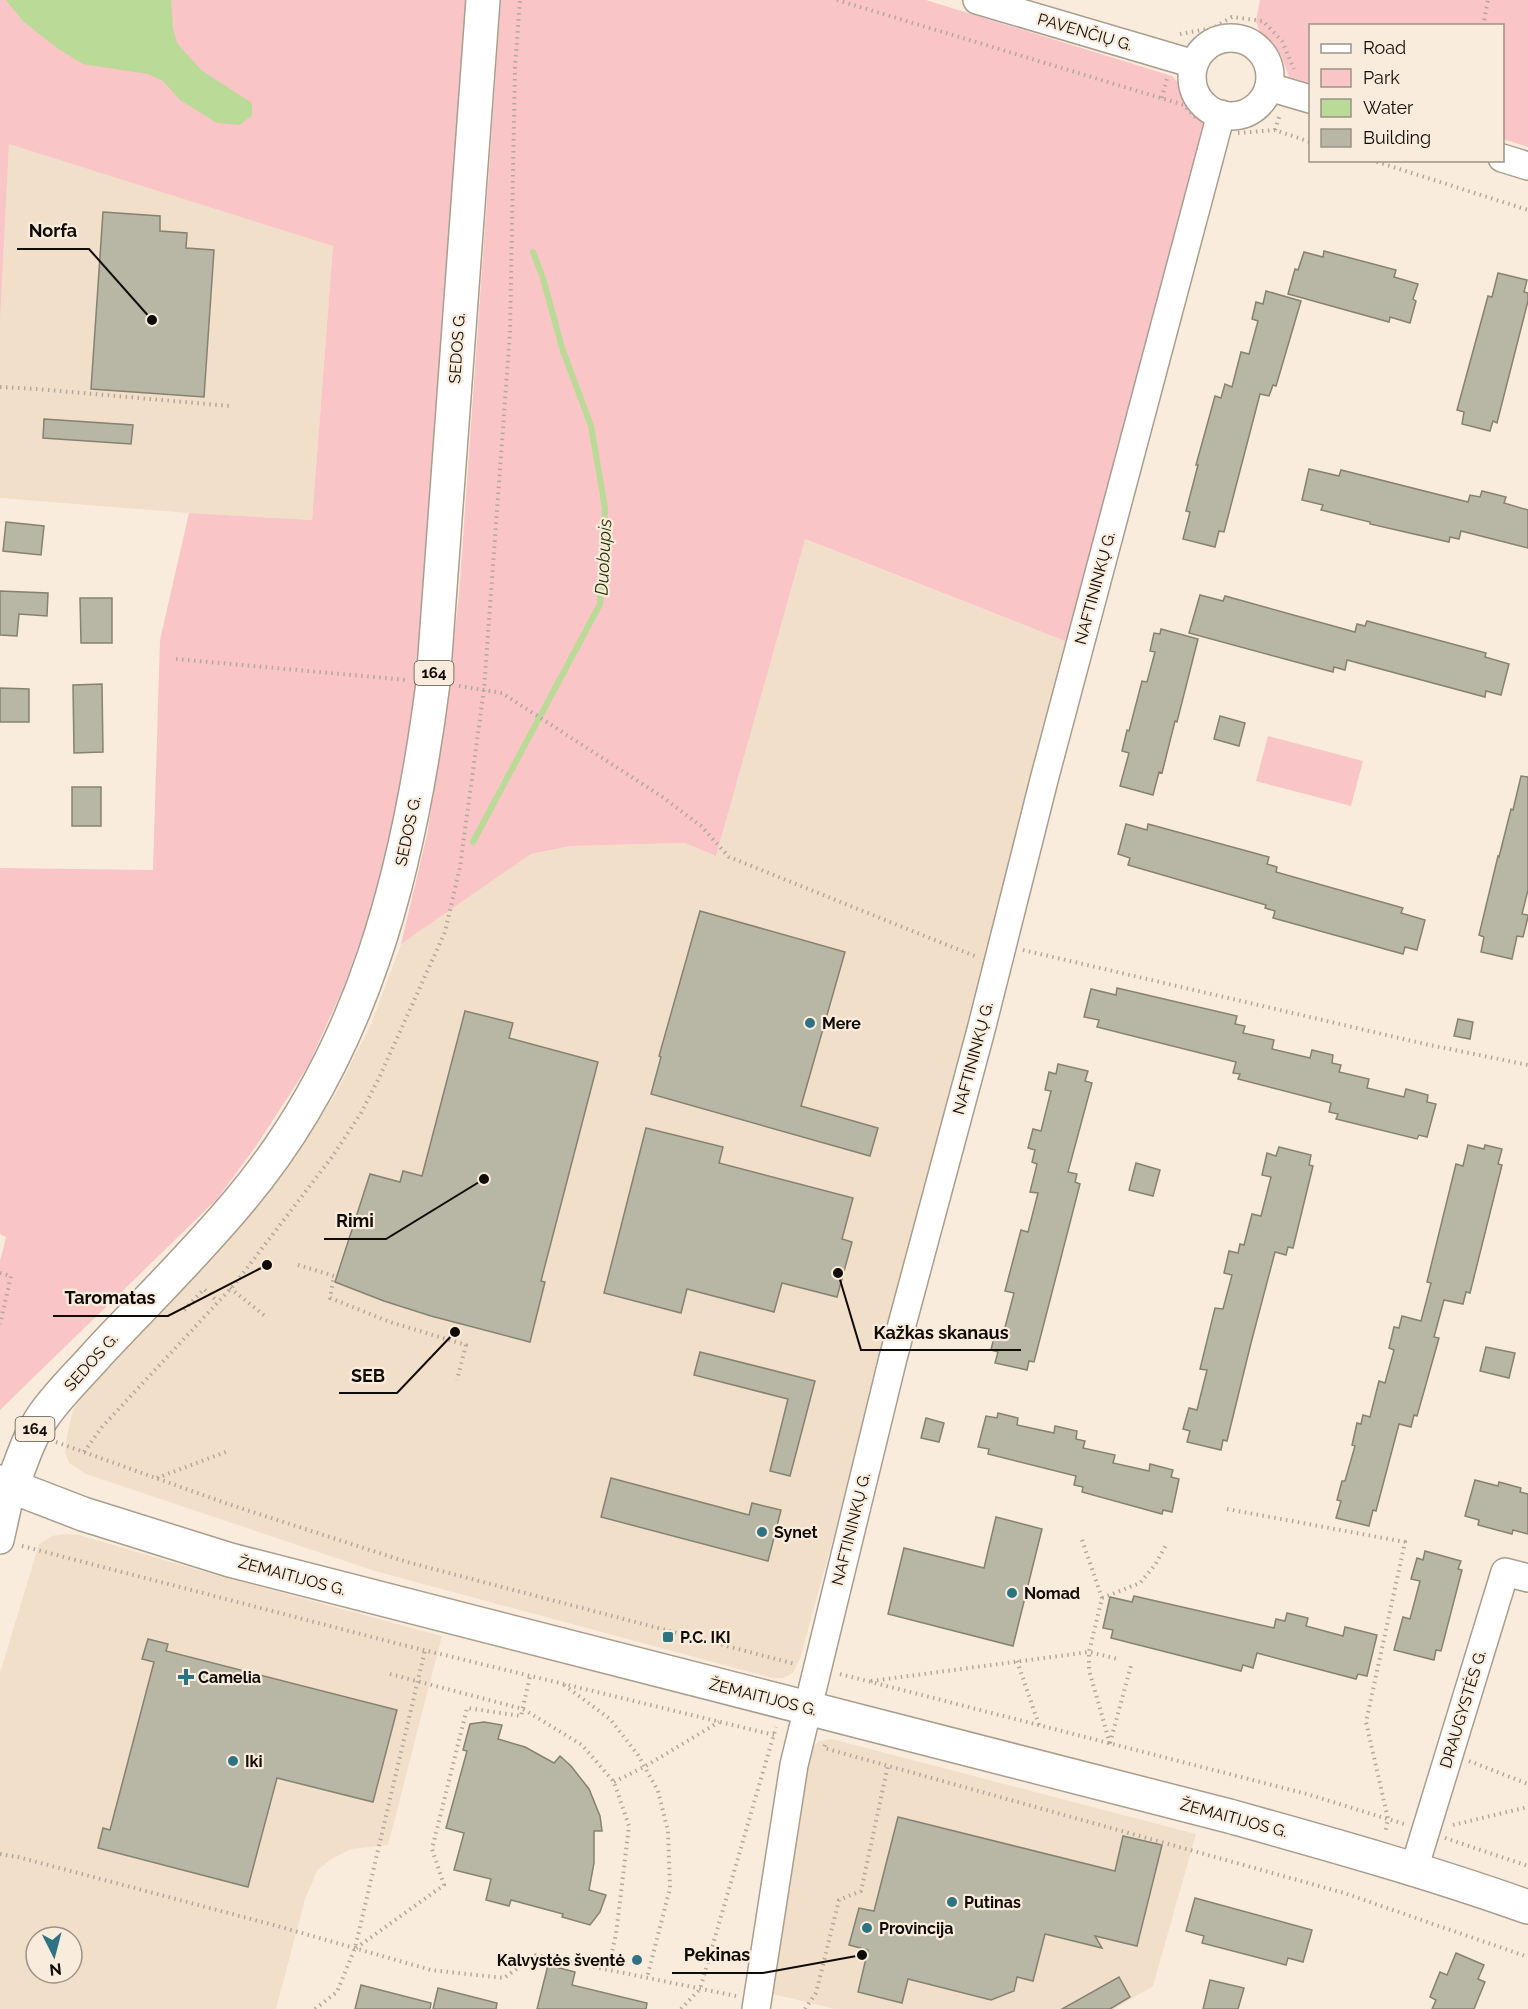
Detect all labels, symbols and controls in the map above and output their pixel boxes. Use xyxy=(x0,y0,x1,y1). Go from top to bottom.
street label: PAVENČIŲ G. xyxy=(1035,8,1135,55)
legend xyxy=(1309,24,1504,162)
text: Road xyxy=(1363,37,1406,58)
text: Park xyxy=(1363,67,1400,88)
text: Water xyxy=(1363,97,1414,118)
text: Building xyxy=(1363,127,1431,148)
callout: Norfa xyxy=(17,213,89,249)
text: Norfa xyxy=(29,220,77,241)
street label: SEDOS G. xyxy=(445,312,469,384)
water label: Duobupis xyxy=(591,518,616,596)
street label: NAFTININKŲ G. xyxy=(1071,530,1119,646)
road number: 164 xyxy=(414,661,454,685)
street label: SEDOS G. xyxy=(391,794,425,868)
street label: NAFTININKŲ G. xyxy=(949,1000,997,1116)
place label: Mere xyxy=(822,1014,861,1033)
marker: Mere xyxy=(803,1016,817,1030)
callout: Rimi xyxy=(324,1203,386,1239)
text: Rimi xyxy=(336,1210,374,1231)
callout: Taromatas xyxy=(53,1280,168,1316)
text: Taromatas xyxy=(65,1287,156,1308)
callout: Kažkas skanaus xyxy=(861,1314,1021,1350)
text: Kažkas skanaus xyxy=(873,1322,1009,1343)
street label: SEDOS G. xyxy=(60,1329,122,1395)
callout: SEB xyxy=(339,1357,397,1393)
text: SEB xyxy=(351,1365,385,1386)
road number: 164 xyxy=(15,1417,54,1441)
street label: NAFTININKŲ G. xyxy=(828,1470,874,1588)
place label: Synet xyxy=(774,1523,818,1542)
marker: Synet xyxy=(755,1525,769,1539)
street label: ŽEMAITIJOS G. xyxy=(236,1552,348,1599)
place label: Nomad xyxy=(1024,1584,1080,1603)
marker: Nomad xyxy=(1005,1586,1019,1600)
place label: P.C. IKI xyxy=(680,1628,730,1647)
marker: P.C. IKI xyxy=(661,1630,675,1644)
street label: DRAUGYSTĖS G. xyxy=(1435,1647,1490,1770)
place label: Camelia xyxy=(198,1668,261,1687)
marker: Camelia xyxy=(179,1670,193,1684)
street label: ŽEMAITIJOS G. xyxy=(707,1673,819,1720)
place label: Iki xyxy=(245,1752,263,1771)
marker: Iki xyxy=(226,1754,240,1768)
street label: ŽEMAITIJOS G. xyxy=(1178,1794,1290,1841)
place label: Putinas xyxy=(964,1893,1021,1912)
marker: Putinas xyxy=(945,1895,959,1909)
place label: Provincija xyxy=(879,1919,953,1938)
marker: Provincija xyxy=(860,1921,874,1935)
north arrow xyxy=(24,1925,84,1985)
callout: Pekinas xyxy=(672,1937,763,1973)
text: Pekinas xyxy=(684,1944,750,1965)
place label: Kalvystės šventė xyxy=(497,1951,625,1970)
marker: Kalvystės šventė xyxy=(630,1953,644,1967)
text: N xyxy=(48,1959,63,1980)

